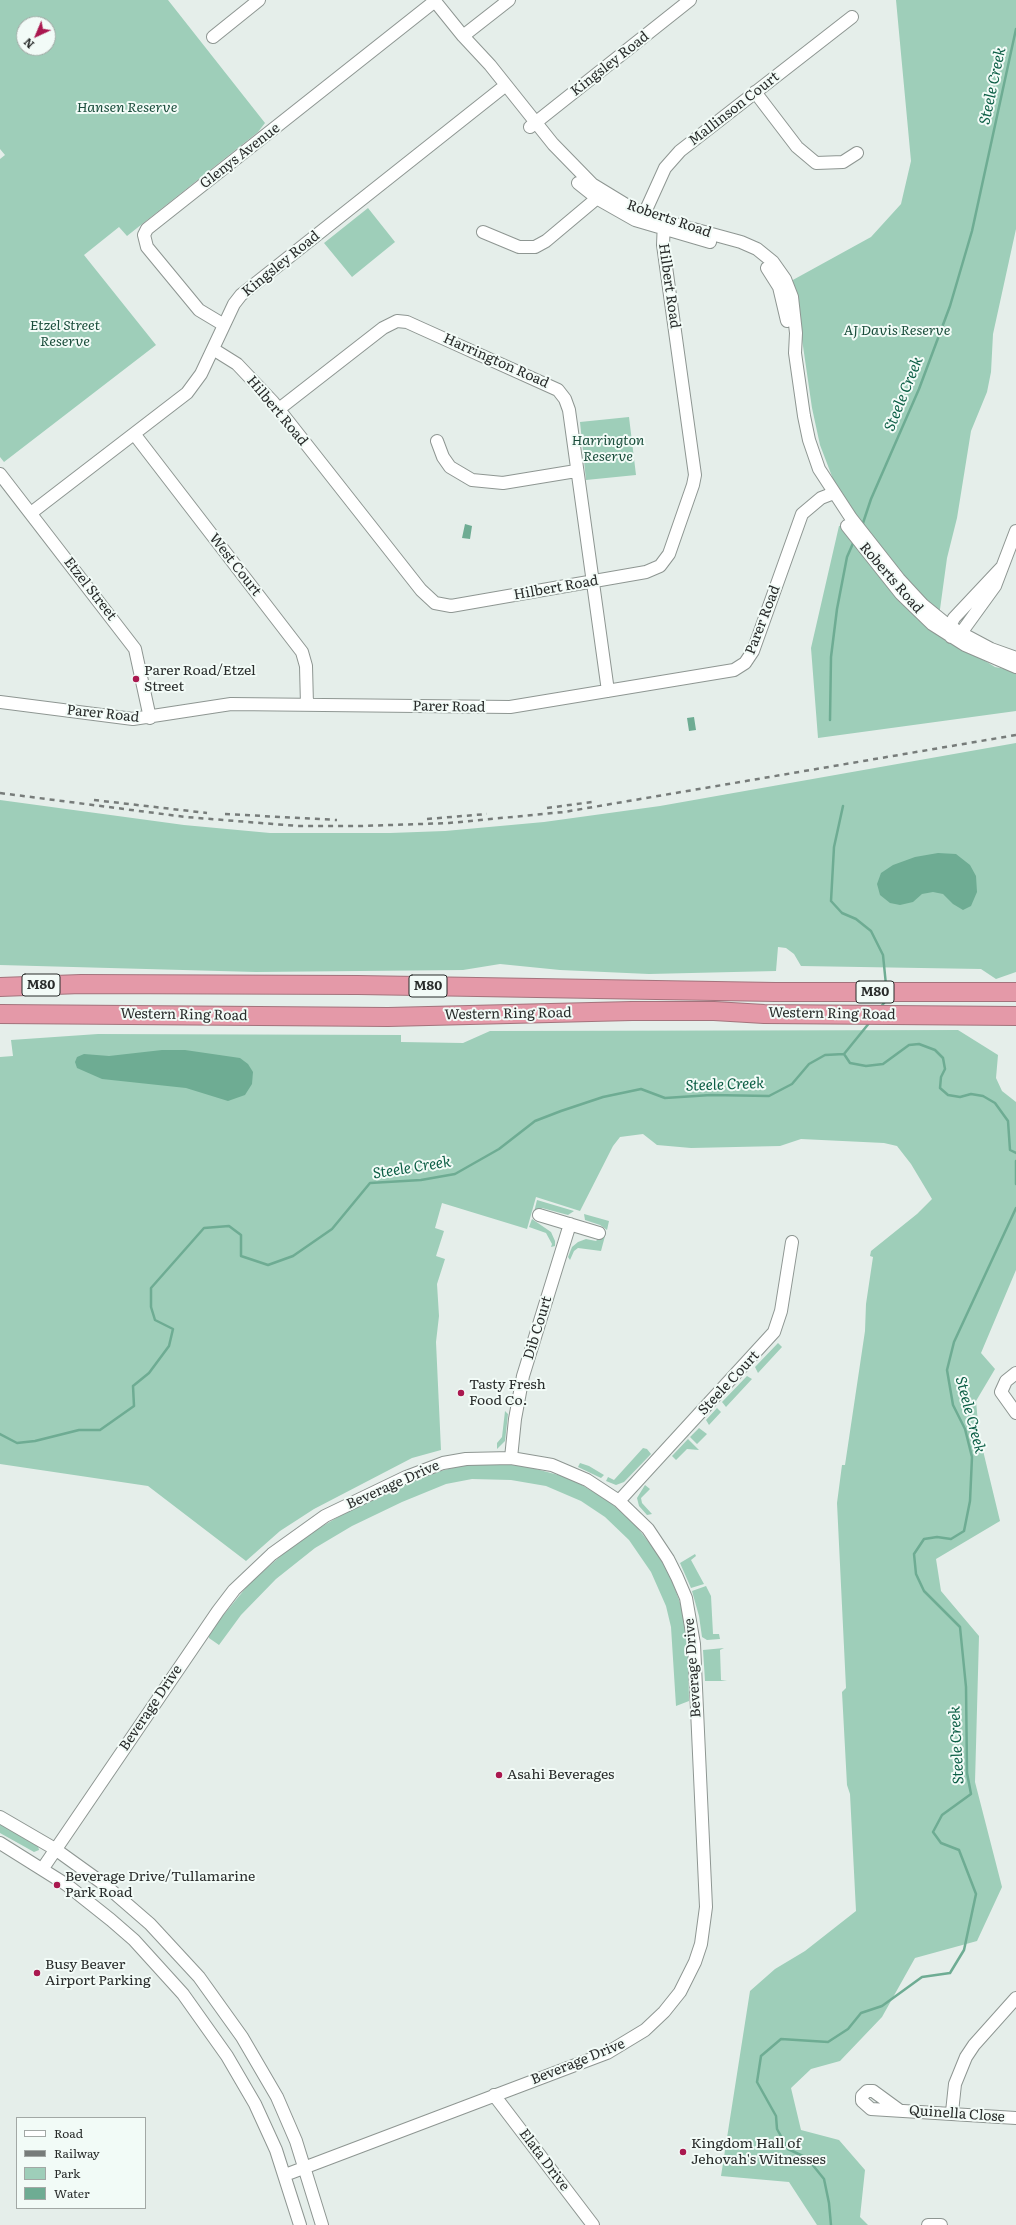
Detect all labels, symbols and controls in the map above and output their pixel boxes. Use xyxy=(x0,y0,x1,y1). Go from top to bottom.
north arrow xyxy=(16,16,56,56)
street label: Kingsley Road xyxy=(567,28,653,100)
text: N xyxy=(19,35,37,53)
water label: Steele Creek xyxy=(976,46,1010,126)
street label: Mallinson Court xyxy=(685,69,783,149)
park label: Hansen Reserve xyxy=(77,100,177,116)
street label: Glenys Avenue xyxy=(197,120,283,192)
street label: Roberts Road xyxy=(625,197,713,241)
street label: Kingsley Road xyxy=(239,228,323,300)
street label: Hilbert Road xyxy=(655,242,683,330)
park label: Etzel Street Reserve xyxy=(30,318,100,350)
park label: AJ Davis Reserve xyxy=(843,323,951,339)
street label: Harrington Road xyxy=(441,330,551,392)
water label: Steele Creek xyxy=(881,354,927,434)
street label: Hilbert Road xyxy=(243,373,311,449)
park label: Harrington Reserve xyxy=(572,433,644,466)
street label: West Court xyxy=(205,530,265,600)
street label: Roberts Road xyxy=(856,539,926,617)
street label: Etzel Street xyxy=(60,554,120,624)
street label: Hilbert Road xyxy=(512,572,600,604)
street label: Parer Road xyxy=(742,583,784,657)
place label: Parer Road/Etzel Street xyxy=(144,663,256,696)
marker: Parer Road/Etzel Street xyxy=(131,674,141,684)
street label: Parer Road xyxy=(412,698,486,716)
street label: Parer Road xyxy=(66,702,140,726)
road number: M80 xyxy=(22,974,60,996)
road number: M80 xyxy=(409,975,447,997)
road number: M80 xyxy=(856,981,894,1003)
street label: Western Ring Road xyxy=(444,1004,572,1024)
street label: Western Ring Road xyxy=(768,1004,896,1024)
street label: Western Ring Road xyxy=(120,1005,248,1025)
water label: Steele Creek xyxy=(685,1075,765,1095)
water label: Steele Creek xyxy=(372,1153,452,1183)
street label: Dib Court xyxy=(520,1294,556,1362)
street label: Steele Court xyxy=(695,1347,763,1419)
water label: Steele Creek xyxy=(951,1375,989,1455)
place label: Tasty Fresh Food Co. xyxy=(469,1377,546,1410)
marker: Tasty Fresh Food Co. xyxy=(456,1388,466,1398)
street label: Beverage Drive xyxy=(344,1457,442,1513)
street label: Beverage Drive xyxy=(681,1618,705,1718)
street label: Beverage Drive xyxy=(116,1662,186,1754)
water label: Steele Creek xyxy=(946,1705,968,1785)
place label: Asahi Beverages xyxy=(507,1767,614,1783)
marker: Asahi Beverages xyxy=(494,1770,504,1780)
place label: Beverage Drive/Tullamarine Park Road xyxy=(65,1869,255,1902)
marker: Beverage Drive/Tullamarine Park Road xyxy=(52,1880,62,1890)
place label: Busy Beaver Airport Parking xyxy=(45,1957,151,1990)
marker: Busy Beaver Airport Parking xyxy=(32,1968,42,1978)
street label: Beverage Drive xyxy=(529,2035,627,2089)
street label: Quinella Close xyxy=(909,2102,1005,2126)
legend xyxy=(16,2117,146,2209)
text: Road xyxy=(54,2124,83,2142)
street label: Elata Drive xyxy=(515,2126,573,2194)
place label: Kingdom Hall of Jehovah's Witnesses xyxy=(691,2136,826,2168)
text: Railway xyxy=(54,2144,100,2162)
marker: Kingdom Hall of Jehovah's Witnesses xyxy=(678,2147,688,2157)
text: Park xyxy=(54,2164,80,2182)
text: Water xyxy=(54,2184,90,2202)

